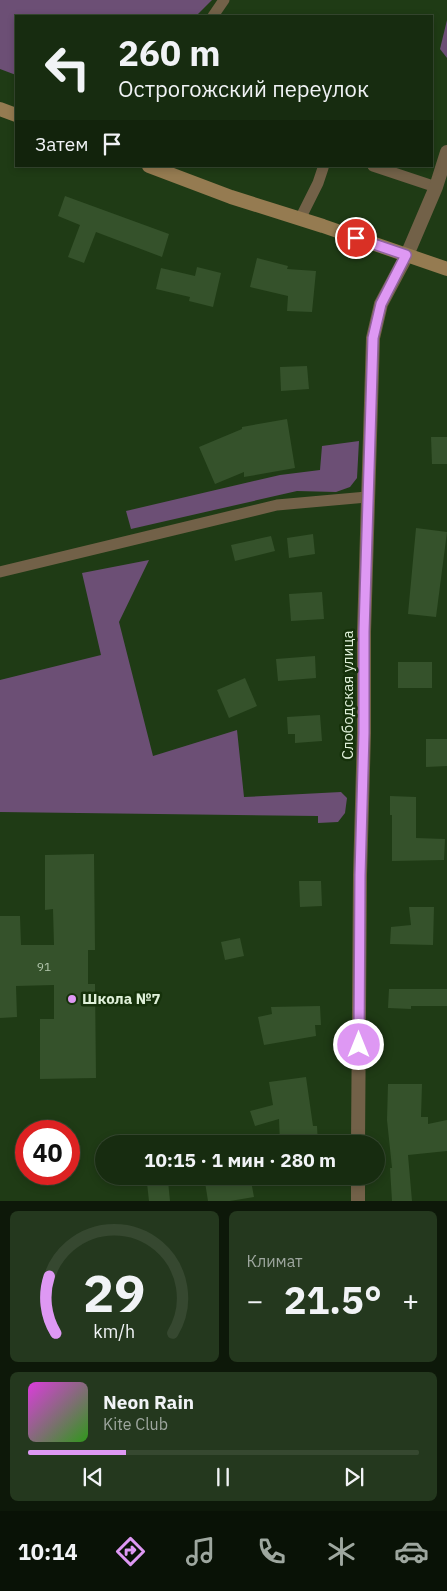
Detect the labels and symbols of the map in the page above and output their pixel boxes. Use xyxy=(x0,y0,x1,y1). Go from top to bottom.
pin xyxy=(335,217,377,259)
street label: Слободская улица xyxy=(338,631,357,759)
house number: 91 xyxy=(37,959,51,974)
place label: Школа №7 xyxy=(82,989,161,1008)
marker: Школа №7 xyxy=(66,993,78,1005)
position arrow xyxy=(332,1018,384,1070)
speed limit sign: 40 xyxy=(15,1120,80,1185)

